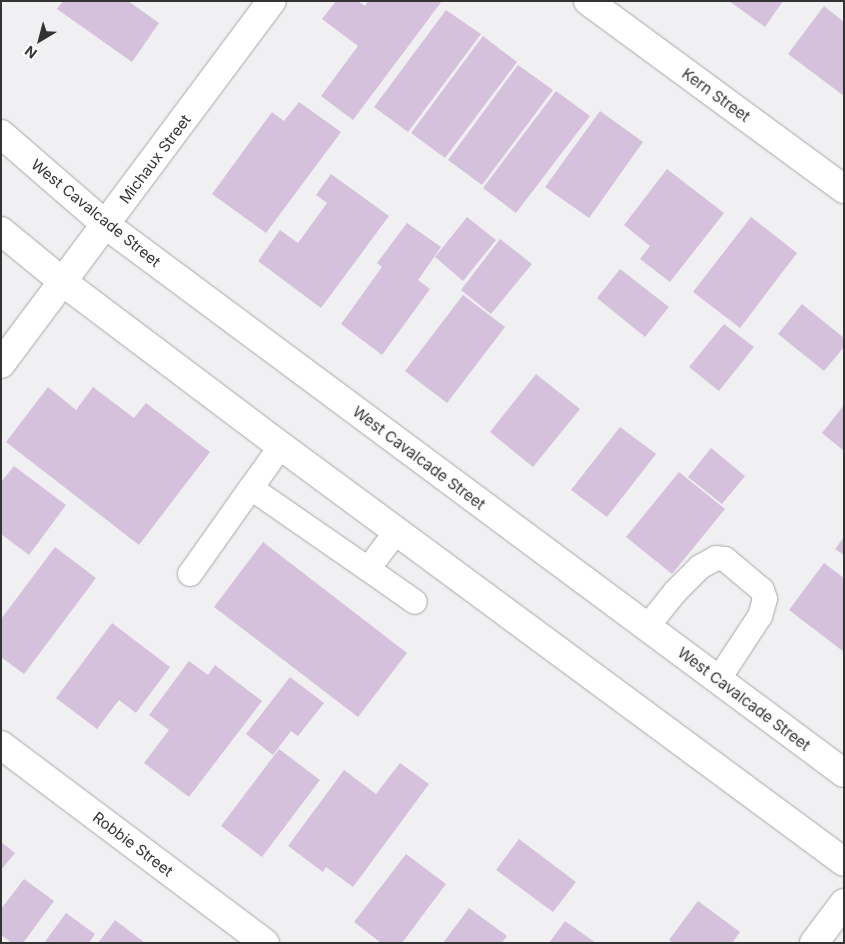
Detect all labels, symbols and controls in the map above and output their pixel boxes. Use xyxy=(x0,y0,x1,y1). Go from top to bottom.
north arrow xyxy=(15,15,65,65)
text: N xyxy=(21,42,40,62)
street label: Kern Street xyxy=(679,64,753,126)
street label: Michaux Street xyxy=(116,111,194,207)
street label: West Cavalcade Street xyxy=(28,155,164,271)
street label: West Cavalcade Street xyxy=(349,402,489,514)
street label: West Cavalcade Street xyxy=(674,643,814,755)
street label: Robbie Street xyxy=(89,808,177,880)

